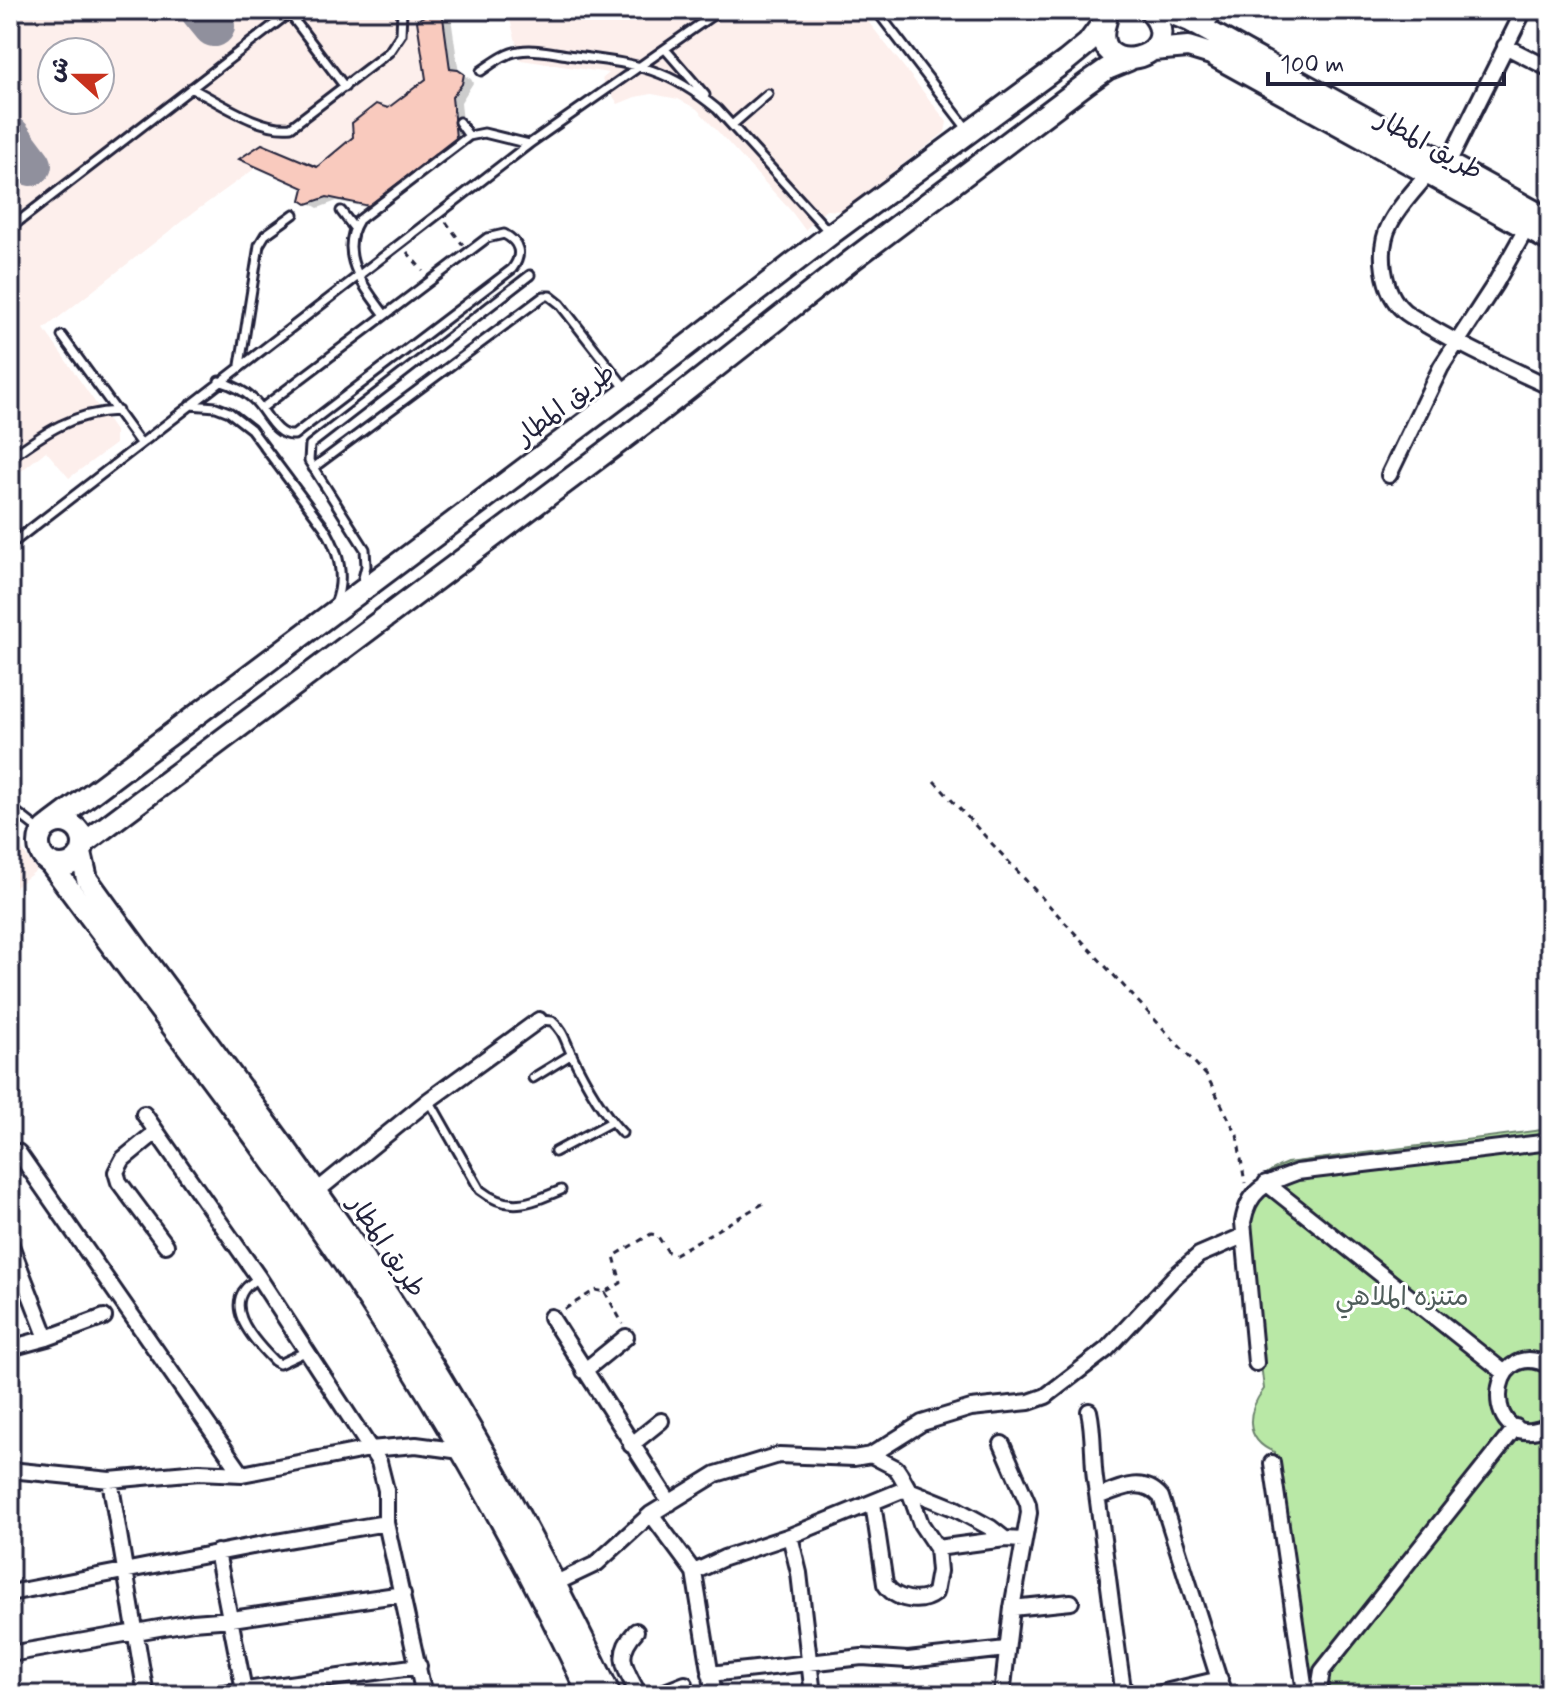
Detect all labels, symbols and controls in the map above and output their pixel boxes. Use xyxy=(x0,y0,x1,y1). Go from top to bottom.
north arrow xyxy=(36,36,116,116)
scale bar xyxy=(1268,36,1504,86)
text: 100 m xyxy=(1280,50,1344,81)
text: ش xyxy=(42,53,77,86)
street label: طريق المطار xyxy=(1368,102,1488,189)
street label: طريق المطار xyxy=(508,356,623,455)
street label: طريق المطار xyxy=(338,1188,433,1305)
park label: متنزه الملاهي xyxy=(1335,1281,1469,1319)

